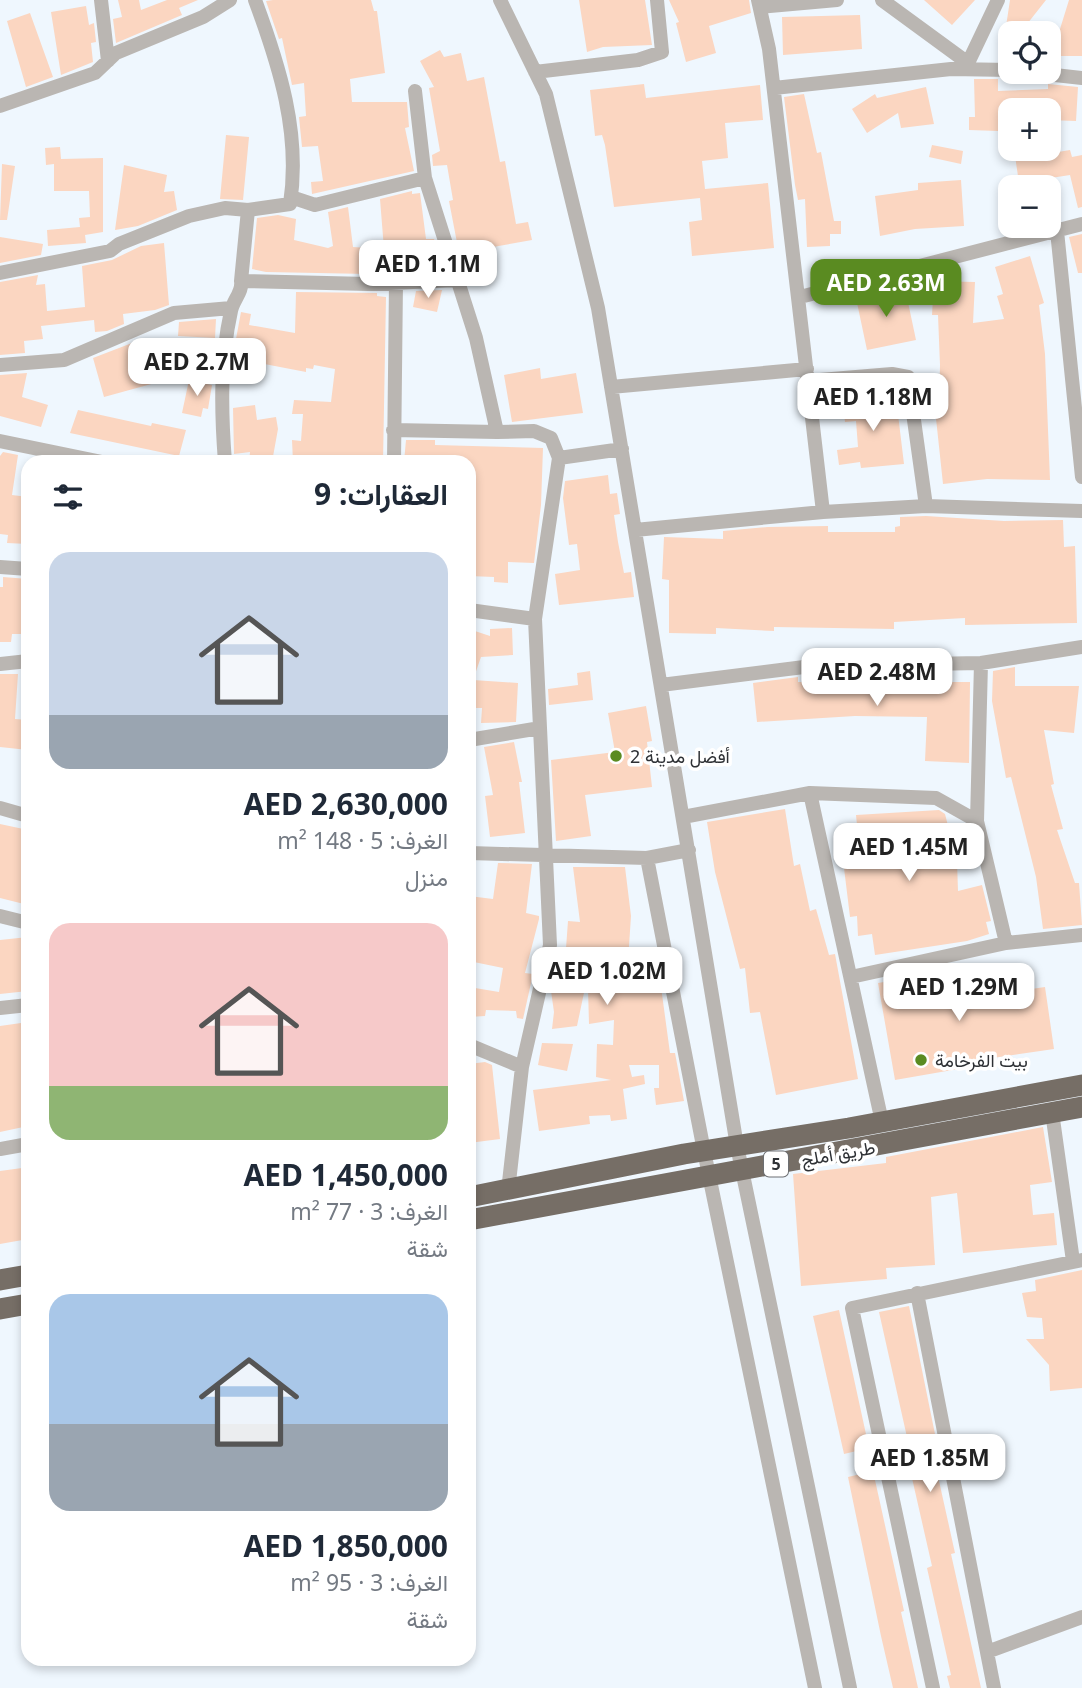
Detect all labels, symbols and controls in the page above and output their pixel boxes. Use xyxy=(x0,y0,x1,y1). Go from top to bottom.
map controls xyxy=(998,21,1061,238)
button: locate xyxy=(998,21,1061,84)
button: + xyxy=(998,98,1061,161)
button: − xyxy=(998,175,1061,238)
pin: AED 1.1M xyxy=(356,240,500,300)
text: AED 1.1M xyxy=(375,247,481,279)
pin: AED 2.63M xyxy=(806,260,966,319)
text: AED 2.63M xyxy=(826,266,946,298)
pin: AED 2.7M xyxy=(125,338,269,398)
text: AED 2.7M xyxy=(144,345,250,377)
pin: AED 1.18M xyxy=(793,374,953,433)
text: AED 1.18M xyxy=(813,380,933,412)
text: العقارات: 9 xyxy=(314,473,448,514)
icon: filters xyxy=(49,478,87,516)
icon: home xyxy=(186,597,312,723)
pin: AED 2.48M xyxy=(797,648,957,708)
text: AED 2.48M xyxy=(817,655,937,687)
place label: 2 أفضل مدينة xyxy=(630,744,730,768)
marker: 2 أفضل مدينة xyxy=(608,748,624,764)
text: AED 2,630,000 xyxy=(243,783,448,824)
text: الغرف: 5 · 148 m² xyxy=(277,824,448,856)
pin: AED 1.45M xyxy=(829,824,989,883)
text: AED 1.45M xyxy=(849,830,969,862)
text: منزل xyxy=(405,861,448,893)
pin: AED 1.02M xyxy=(527,948,687,1007)
text: AED 1.02M xyxy=(547,954,667,986)
pin: AED 1.29M xyxy=(879,964,1039,1023)
icon: home xyxy=(186,968,312,1094)
text: AED 1.29M xyxy=(899,970,1019,1002)
place label: بيت الفرخامة xyxy=(935,1048,1028,1072)
marker: بيت الفرخامة xyxy=(913,1052,929,1068)
street label: طريق أملج xyxy=(799,1135,877,1172)
road number: 5 xyxy=(764,1152,788,1176)
text: AED 1,450,000 xyxy=(243,1154,448,1195)
text: الغرف: 3 · 77 m² xyxy=(290,1195,448,1227)
text: شقة xyxy=(406,1232,448,1264)
icon: home xyxy=(186,1339,312,1465)
pin: AED 1.85M xyxy=(850,1434,1010,1494)
text: AED 1.85M xyxy=(870,1441,990,1473)
text: AED 1,850,000 xyxy=(243,1525,448,1566)
text: الغرف: 3 · 95 m² xyxy=(290,1566,448,1598)
text: شقة xyxy=(406,1603,448,1635)

